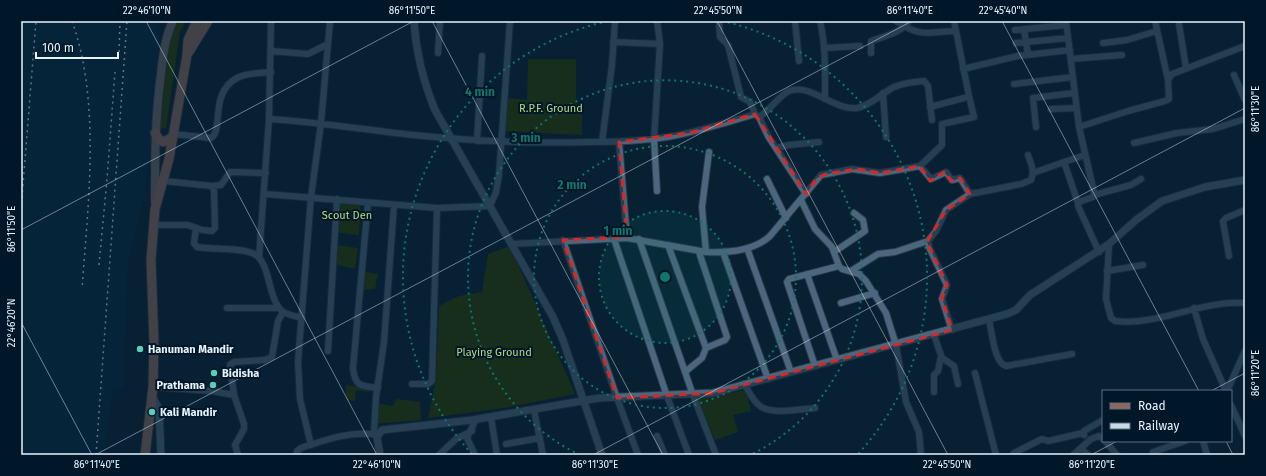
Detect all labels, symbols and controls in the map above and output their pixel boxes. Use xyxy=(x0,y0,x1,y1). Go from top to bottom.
text: 22°46'10"N xyxy=(123,5,171,17)
text: 86°11'50"E xyxy=(389,5,435,17)
text: 22°45'50"N xyxy=(694,5,742,17)
text: 86°11'40"E xyxy=(887,5,933,17)
text: 22°45'40"N xyxy=(979,5,1027,17)
scale bar xyxy=(36,34,118,60)
text: 100 m xyxy=(42,41,74,55)
text: 4 min xyxy=(465,85,495,99)
text: 86°11'30"E xyxy=(1250,86,1262,132)
park label: R.P.F. Ground xyxy=(519,102,583,115)
text: 3 min xyxy=(510,131,541,145)
text: 2 min xyxy=(557,178,587,192)
text: 86°11'50"E xyxy=(6,206,18,252)
park label: Scout Den xyxy=(322,209,372,222)
text: 1 min xyxy=(604,224,632,238)
centre of rings xyxy=(658,270,672,284)
text: 22°46'20"N xyxy=(6,298,18,348)
place label: Hanuman Mandir xyxy=(148,343,234,356)
marker: Hanuman Mandir xyxy=(135,344,145,354)
park label: Playing Ground xyxy=(456,346,532,359)
text: 86°11'20"E xyxy=(1250,350,1262,396)
place label: Bidisha xyxy=(222,367,259,380)
marker: Bidisha xyxy=(209,368,219,378)
place label: Prathama xyxy=(157,379,205,392)
marker: Prathama xyxy=(208,380,218,390)
legend xyxy=(1102,390,1232,442)
text: Road xyxy=(1138,399,1166,413)
place label: Kali Mandir xyxy=(160,406,217,419)
marker: Kali Mandir xyxy=(147,407,157,417)
text: Railway xyxy=(1138,419,1179,433)
text: 86°11'40"E xyxy=(74,459,120,471)
text: 22°46'10"N xyxy=(353,459,401,471)
text: 86°11'30"E xyxy=(572,459,618,471)
text: 22°45'50"N xyxy=(923,459,971,471)
text: 86°11'20"E xyxy=(1069,459,1115,471)

